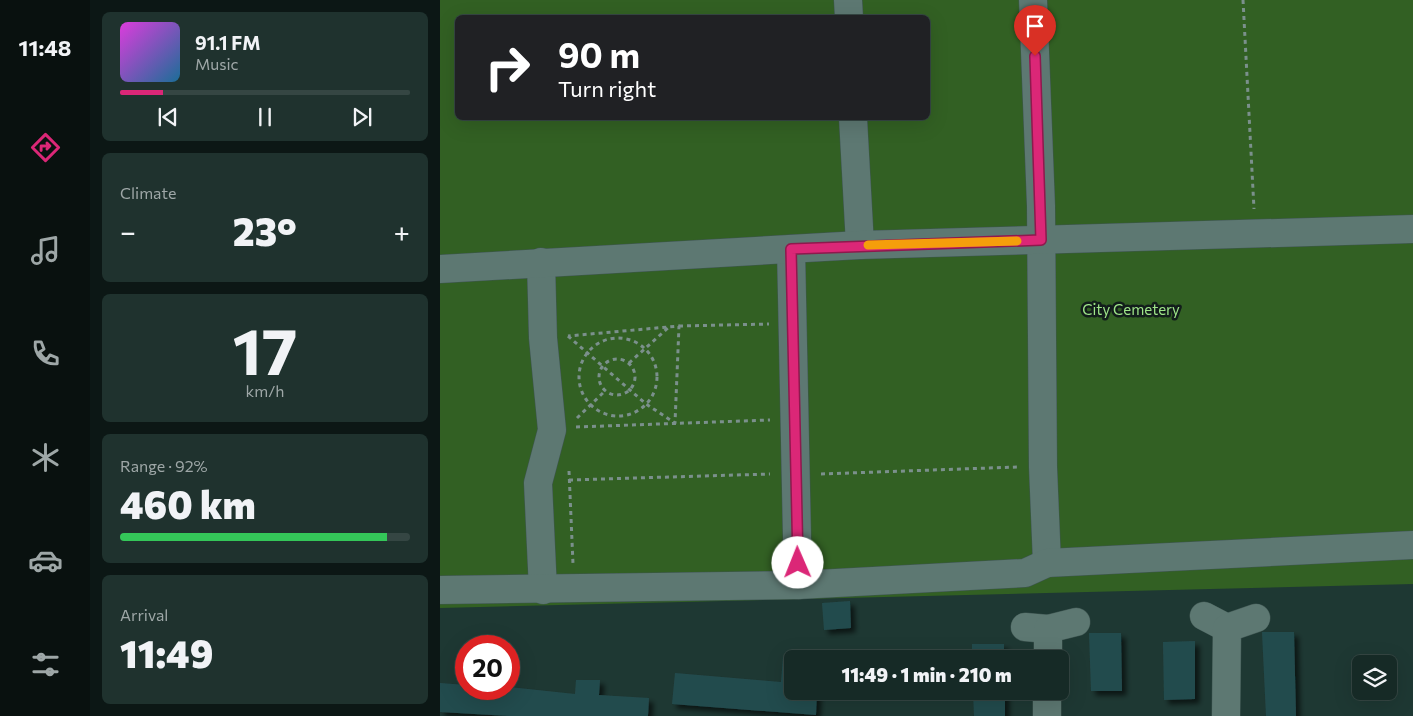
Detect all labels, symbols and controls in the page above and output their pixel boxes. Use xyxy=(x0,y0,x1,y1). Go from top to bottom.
pin xyxy=(1014,5,1056,56)
icon: arrive xyxy=(1021,12,1049,40)
text: 91.1 FM xyxy=(195,31,260,54)
text: 90 m xyxy=(558,32,640,75)
text: 11:48 xyxy=(19,34,71,61)
icon: right xyxy=(475,35,540,100)
text: Music xyxy=(195,54,239,73)
text: Turn right xyxy=(558,75,656,102)
icon: previous xyxy=(154,103,182,131)
icon: pause xyxy=(251,103,279,131)
icon: next xyxy=(348,103,376,131)
icon: directions xyxy=(28,130,63,165)
text: Climate xyxy=(120,183,176,202)
text: 23° xyxy=(233,207,297,254)
text: − xyxy=(120,214,136,248)
text: + xyxy=(394,214,410,248)
icon: music xyxy=(28,233,63,268)
park label: City Cemetery xyxy=(1082,300,1180,318)
text: 17 xyxy=(232,309,298,388)
icon: phone xyxy=(28,336,63,371)
text: km/h xyxy=(246,381,284,400)
icon: climate xyxy=(28,440,63,475)
text: Range · 92% xyxy=(120,456,208,475)
text: 460 km xyxy=(120,480,256,527)
position arrow xyxy=(771,536,823,588)
icon: car xyxy=(28,543,63,578)
text: Arrival xyxy=(120,605,168,624)
text: 11:49 xyxy=(120,629,213,676)
speed limit sign: 20 xyxy=(455,635,520,700)
icon: filters xyxy=(28,647,63,682)
map controls xyxy=(1352,655,1397,700)
button: layers xyxy=(1352,655,1397,700)
text: 11:49 · 1 min · 210 m xyxy=(841,663,1012,686)

